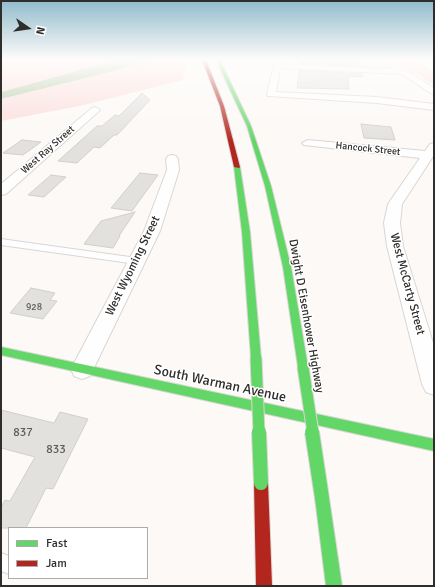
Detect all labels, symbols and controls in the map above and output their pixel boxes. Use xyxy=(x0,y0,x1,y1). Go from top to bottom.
north arrow xyxy=(8,8,48,48)
text: N xyxy=(33,26,47,36)
street label: West Ray Street xyxy=(19,123,77,177)
street label: Hancock Street xyxy=(335,140,401,158)
street label: West Wyoming Street xyxy=(103,214,163,318)
street label: West McCarty Street xyxy=(386,231,428,337)
street label: Dwight D Eisenhower Highway xyxy=(285,238,327,394)
house number: 928 xyxy=(26,301,42,313)
street label: South Warman Avenue xyxy=(152,362,288,406)
house number: 837 xyxy=(13,426,33,440)
house number: 833 xyxy=(46,443,66,457)
legend xyxy=(8,527,148,579)
text: Fast xyxy=(46,536,67,551)
text: Jam xyxy=(46,556,67,571)

